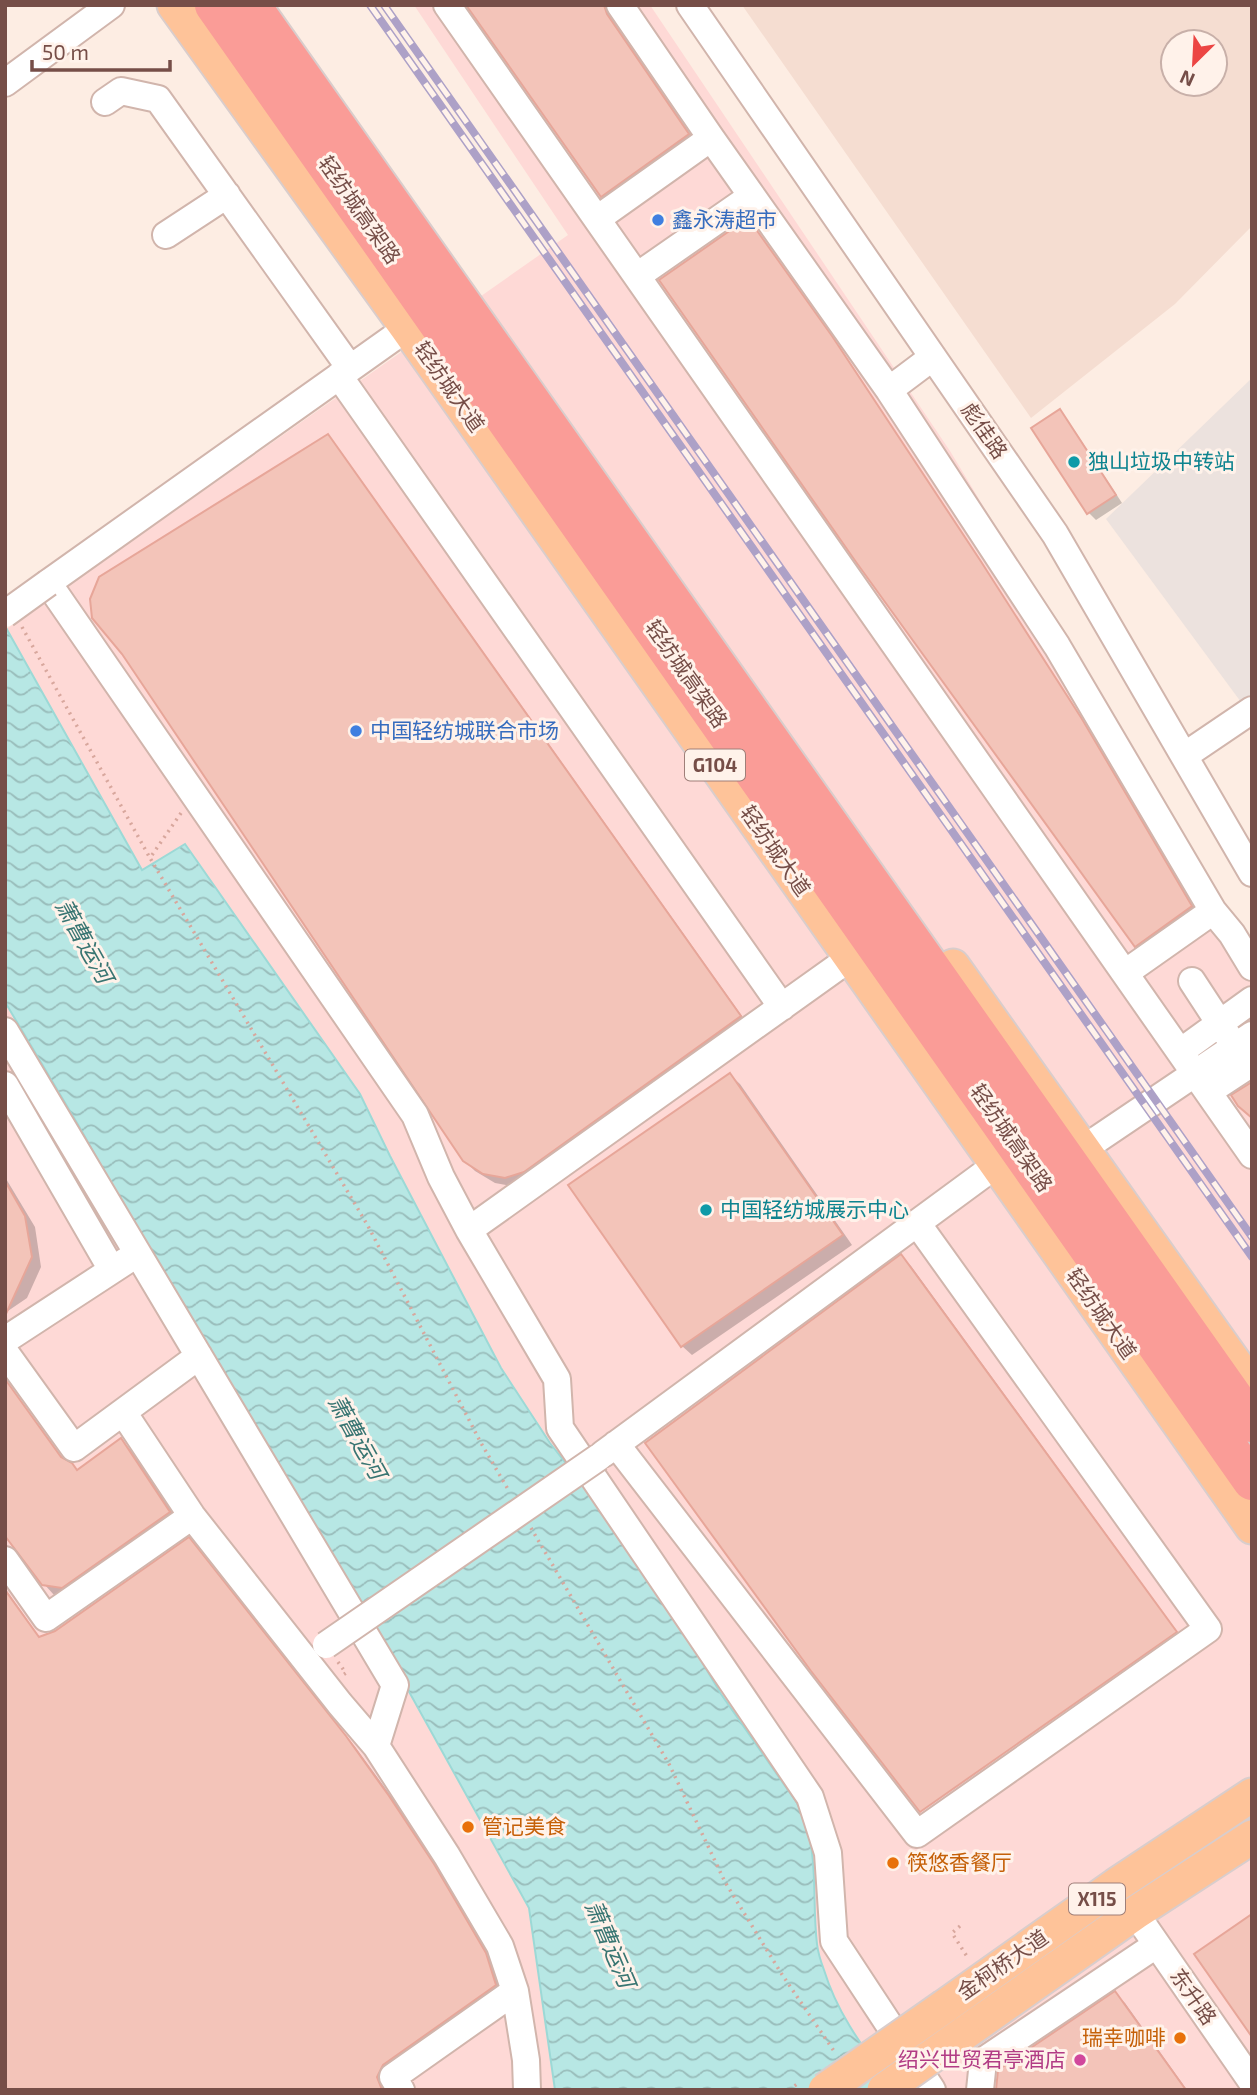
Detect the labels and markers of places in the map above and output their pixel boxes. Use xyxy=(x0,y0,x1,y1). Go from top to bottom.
place label: 鑫永涛超市 xyxy=(672,206,777,231)
marker: 鑫永涛超市 xyxy=(650,212,666,228)
place label: 独山垃圾中转站 xyxy=(1088,448,1235,473)
marker: 独山垃圾中转站 xyxy=(1066,454,1082,470)
place label: 中国轻纺城联合市场 xyxy=(370,717,559,742)
marker: 中国轻纺城联合市场 xyxy=(348,723,364,739)
place label: 中国轻纺城展示中心 xyxy=(720,1196,909,1221)
marker: 中国轻纺城展示中心 xyxy=(698,1202,714,1218)
place label: 管记美食 xyxy=(482,1813,566,1838)
marker: 管记美食 xyxy=(460,1819,476,1835)
place label: 筷悠香餐厅 xyxy=(907,1849,1012,1874)
marker: 筷悠香餐厅 xyxy=(885,1855,901,1871)
place label: 瑞幸咖啡 xyxy=(1082,2024,1166,2049)
marker: 瑞幸咖啡 xyxy=(1172,2030,1188,2046)
place label: 绍兴世贸君亭酒店 xyxy=(898,2046,1066,2071)
marker: 绍兴世贸君亭酒店 xyxy=(1072,2052,1088,2068)

